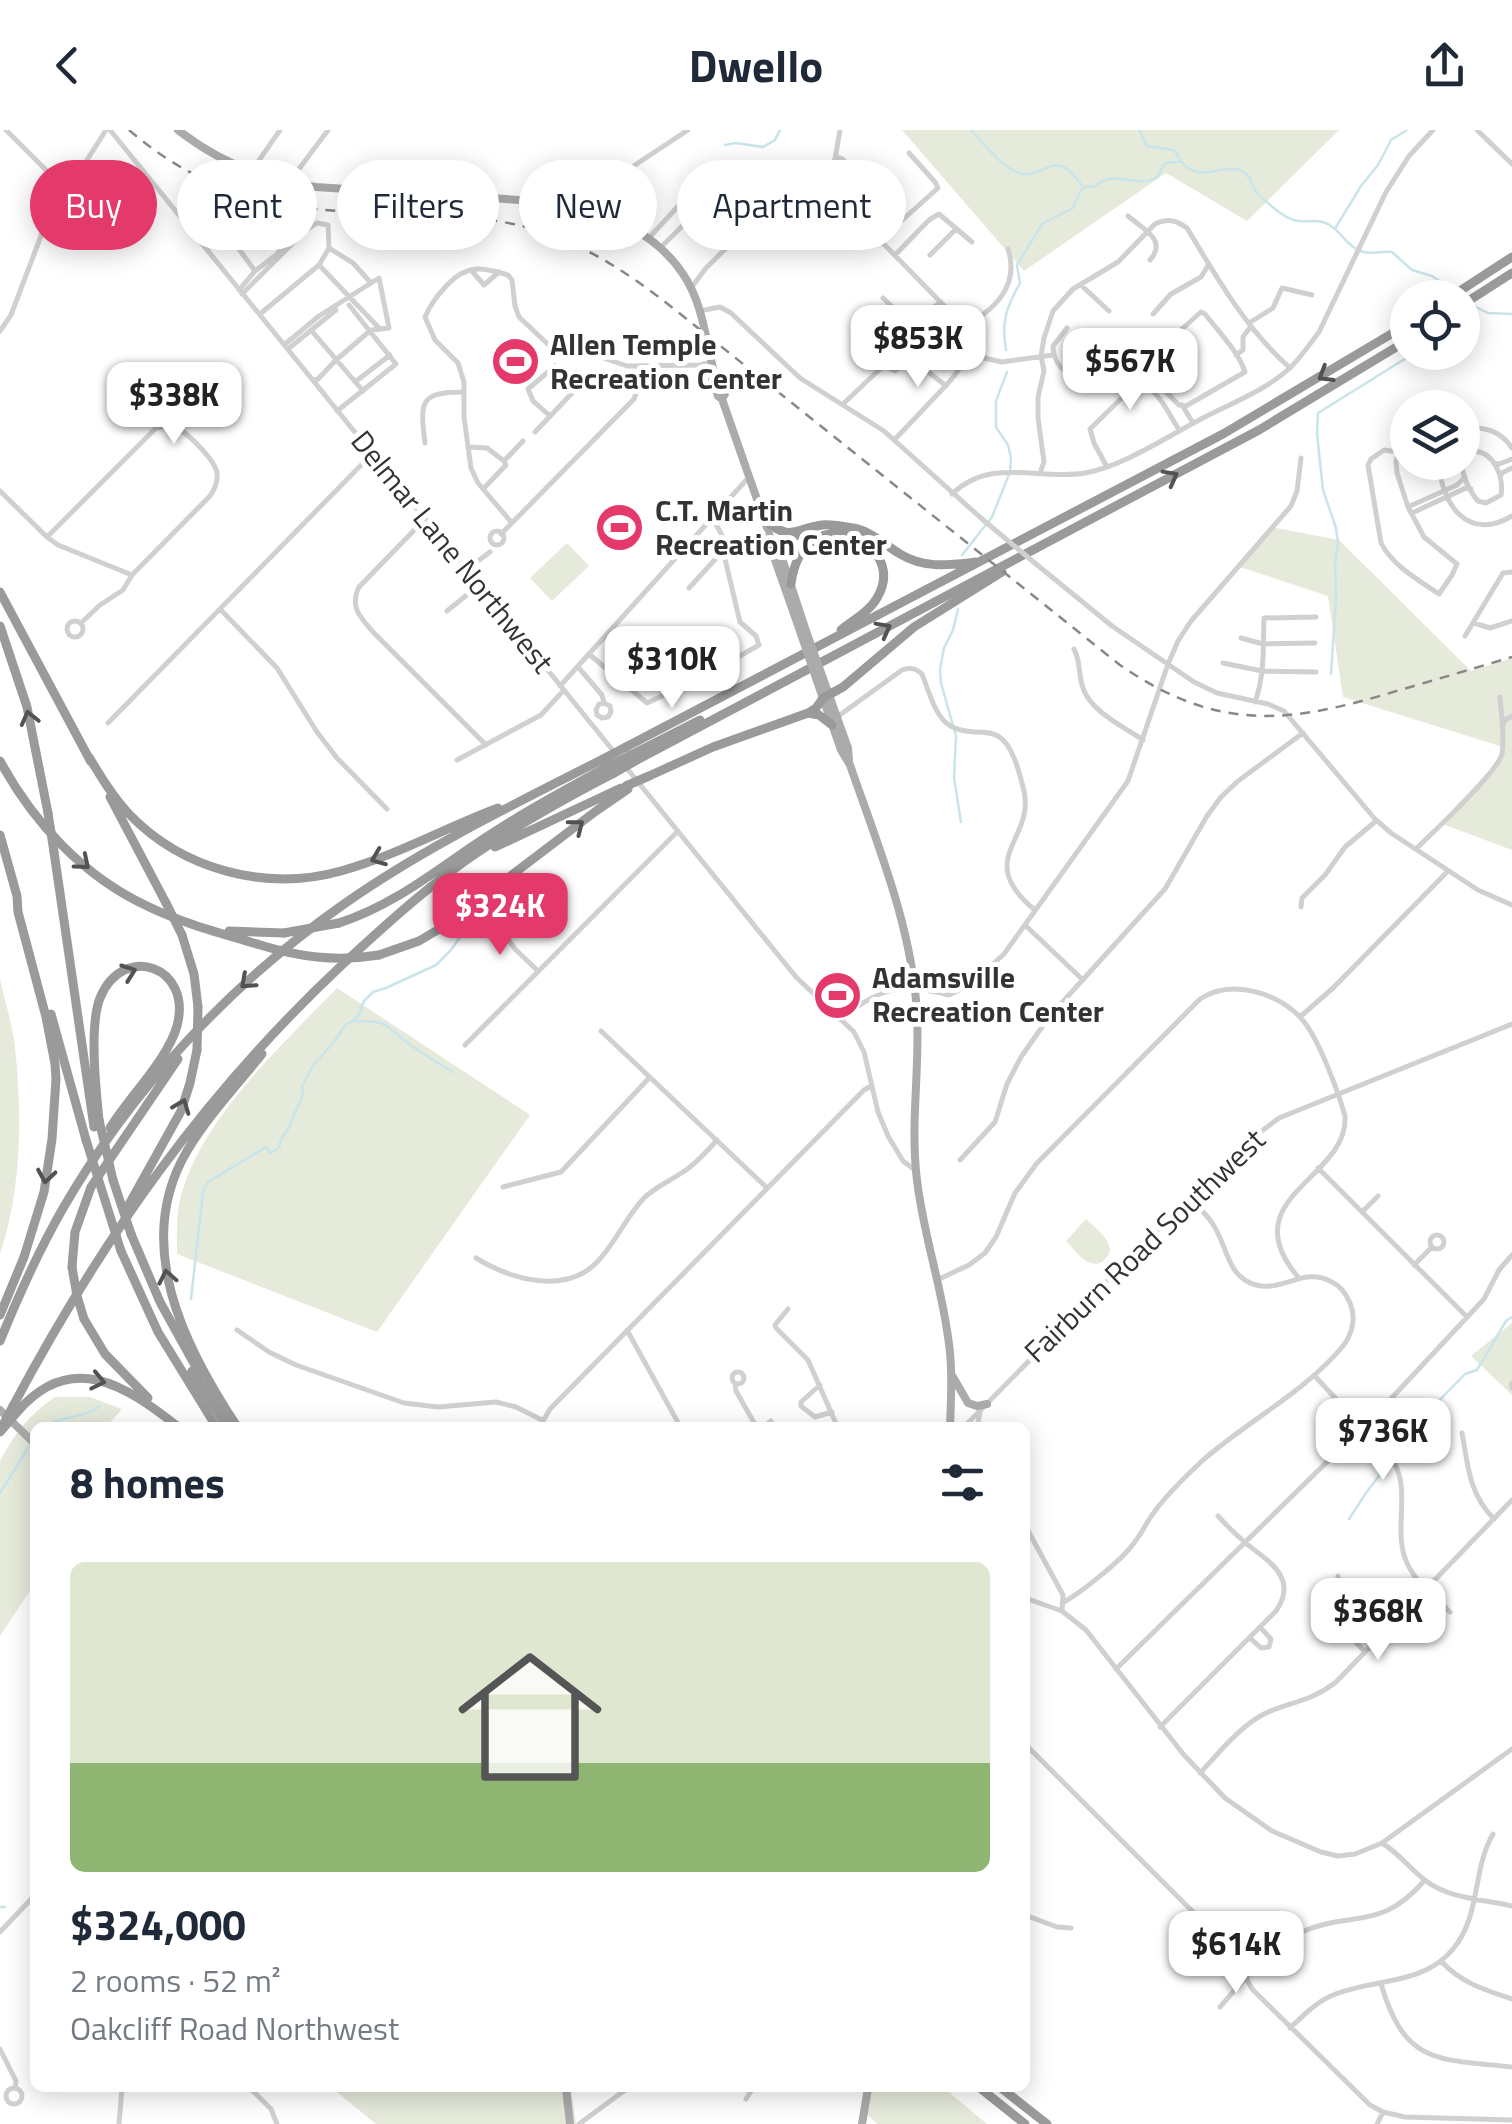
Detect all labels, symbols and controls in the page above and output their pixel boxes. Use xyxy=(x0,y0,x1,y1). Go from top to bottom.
text: Dwello xyxy=(689,31,823,99)
icon: back xyxy=(40,38,95,93)
icon: share xyxy=(1417,38,1472,93)
chip: Buy xyxy=(30,160,157,250)
chip: Rent xyxy=(177,160,317,250)
chip: Filters xyxy=(337,160,499,250)
chip: New xyxy=(519,160,657,250)
chip: Apartment xyxy=(677,160,906,250)
map controls xyxy=(1390,280,1480,480)
button: locate xyxy=(1390,280,1480,370)
pin: $853K xyxy=(848,305,988,390)
text: $853K xyxy=(873,313,963,361)
place label: Allen Temple Recreation Center xyxy=(550,321,782,401)
pin: $567K xyxy=(1060,328,1200,413)
sports icon: Allen Temple Recreation Center xyxy=(489,336,541,388)
text: $567K xyxy=(1085,336,1175,384)
pin: $338K xyxy=(104,362,244,447)
one-way arrow xyxy=(1318,363,1336,382)
text: $338K xyxy=(129,370,219,418)
button: layers xyxy=(1390,390,1480,480)
street label: Delmar Lane Northwest xyxy=(340,420,566,683)
one-way arrow xyxy=(1160,470,1179,489)
place label: C.T. Martin Recreation Center xyxy=(655,487,887,567)
sports icon: C.T. Martin Recreation Center xyxy=(594,502,646,554)
one-way arrow xyxy=(873,622,891,641)
pin: $310K xyxy=(602,626,742,711)
text: $310K xyxy=(627,634,717,682)
one-way arrow xyxy=(20,710,41,727)
one-way arrow xyxy=(566,820,584,838)
one-way arrow xyxy=(370,846,387,866)
one-way arrow xyxy=(71,852,89,870)
pin: $324K xyxy=(430,873,570,958)
text: $324K xyxy=(455,881,545,929)
place label: Adamsville Recreation Center xyxy=(872,954,1104,1034)
one-way arrow xyxy=(119,964,137,984)
sports icon: Adamsville Recreation Center xyxy=(811,969,863,1021)
one-way arrow xyxy=(240,970,259,988)
one-way arrow xyxy=(170,1099,190,1116)
street label: Fairburn Road Southwest xyxy=(1013,1117,1276,1373)
one-way arrow xyxy=(37,1168,58,1185)
one-way arrow xyxy=(157,1269,178,1285)
one-way arrow xyxy=(89,1370,106,1391)
pin: $736K xyxy=(1313,1398,1453,1483)
text: $736K xyxy=(1338,1406,1428,1454)
text: 8 homes xyxy=(70,1450,225,1514)
icon: filters xyxy=(935,1455,990,1510)
pin: $368K xyxy=(1308,1578,1448,1663)
text: $368K xyxy=(1333,1586,1423,1634)
icon: home xyxy=(440,1627,620,1807)
text: $324,000 xyxy=(70,1892,246,1956)
pin: $614K xyxy=(1166,1911,1306,1996)
text: $614K xyxy=(1191,1919,1281,1967)
text: 2 rooms · 52 m² xyxy=(70,1956,281,2004)
text: Oakcliff Road Northwest xyxy=(70,2004,399,2052)

